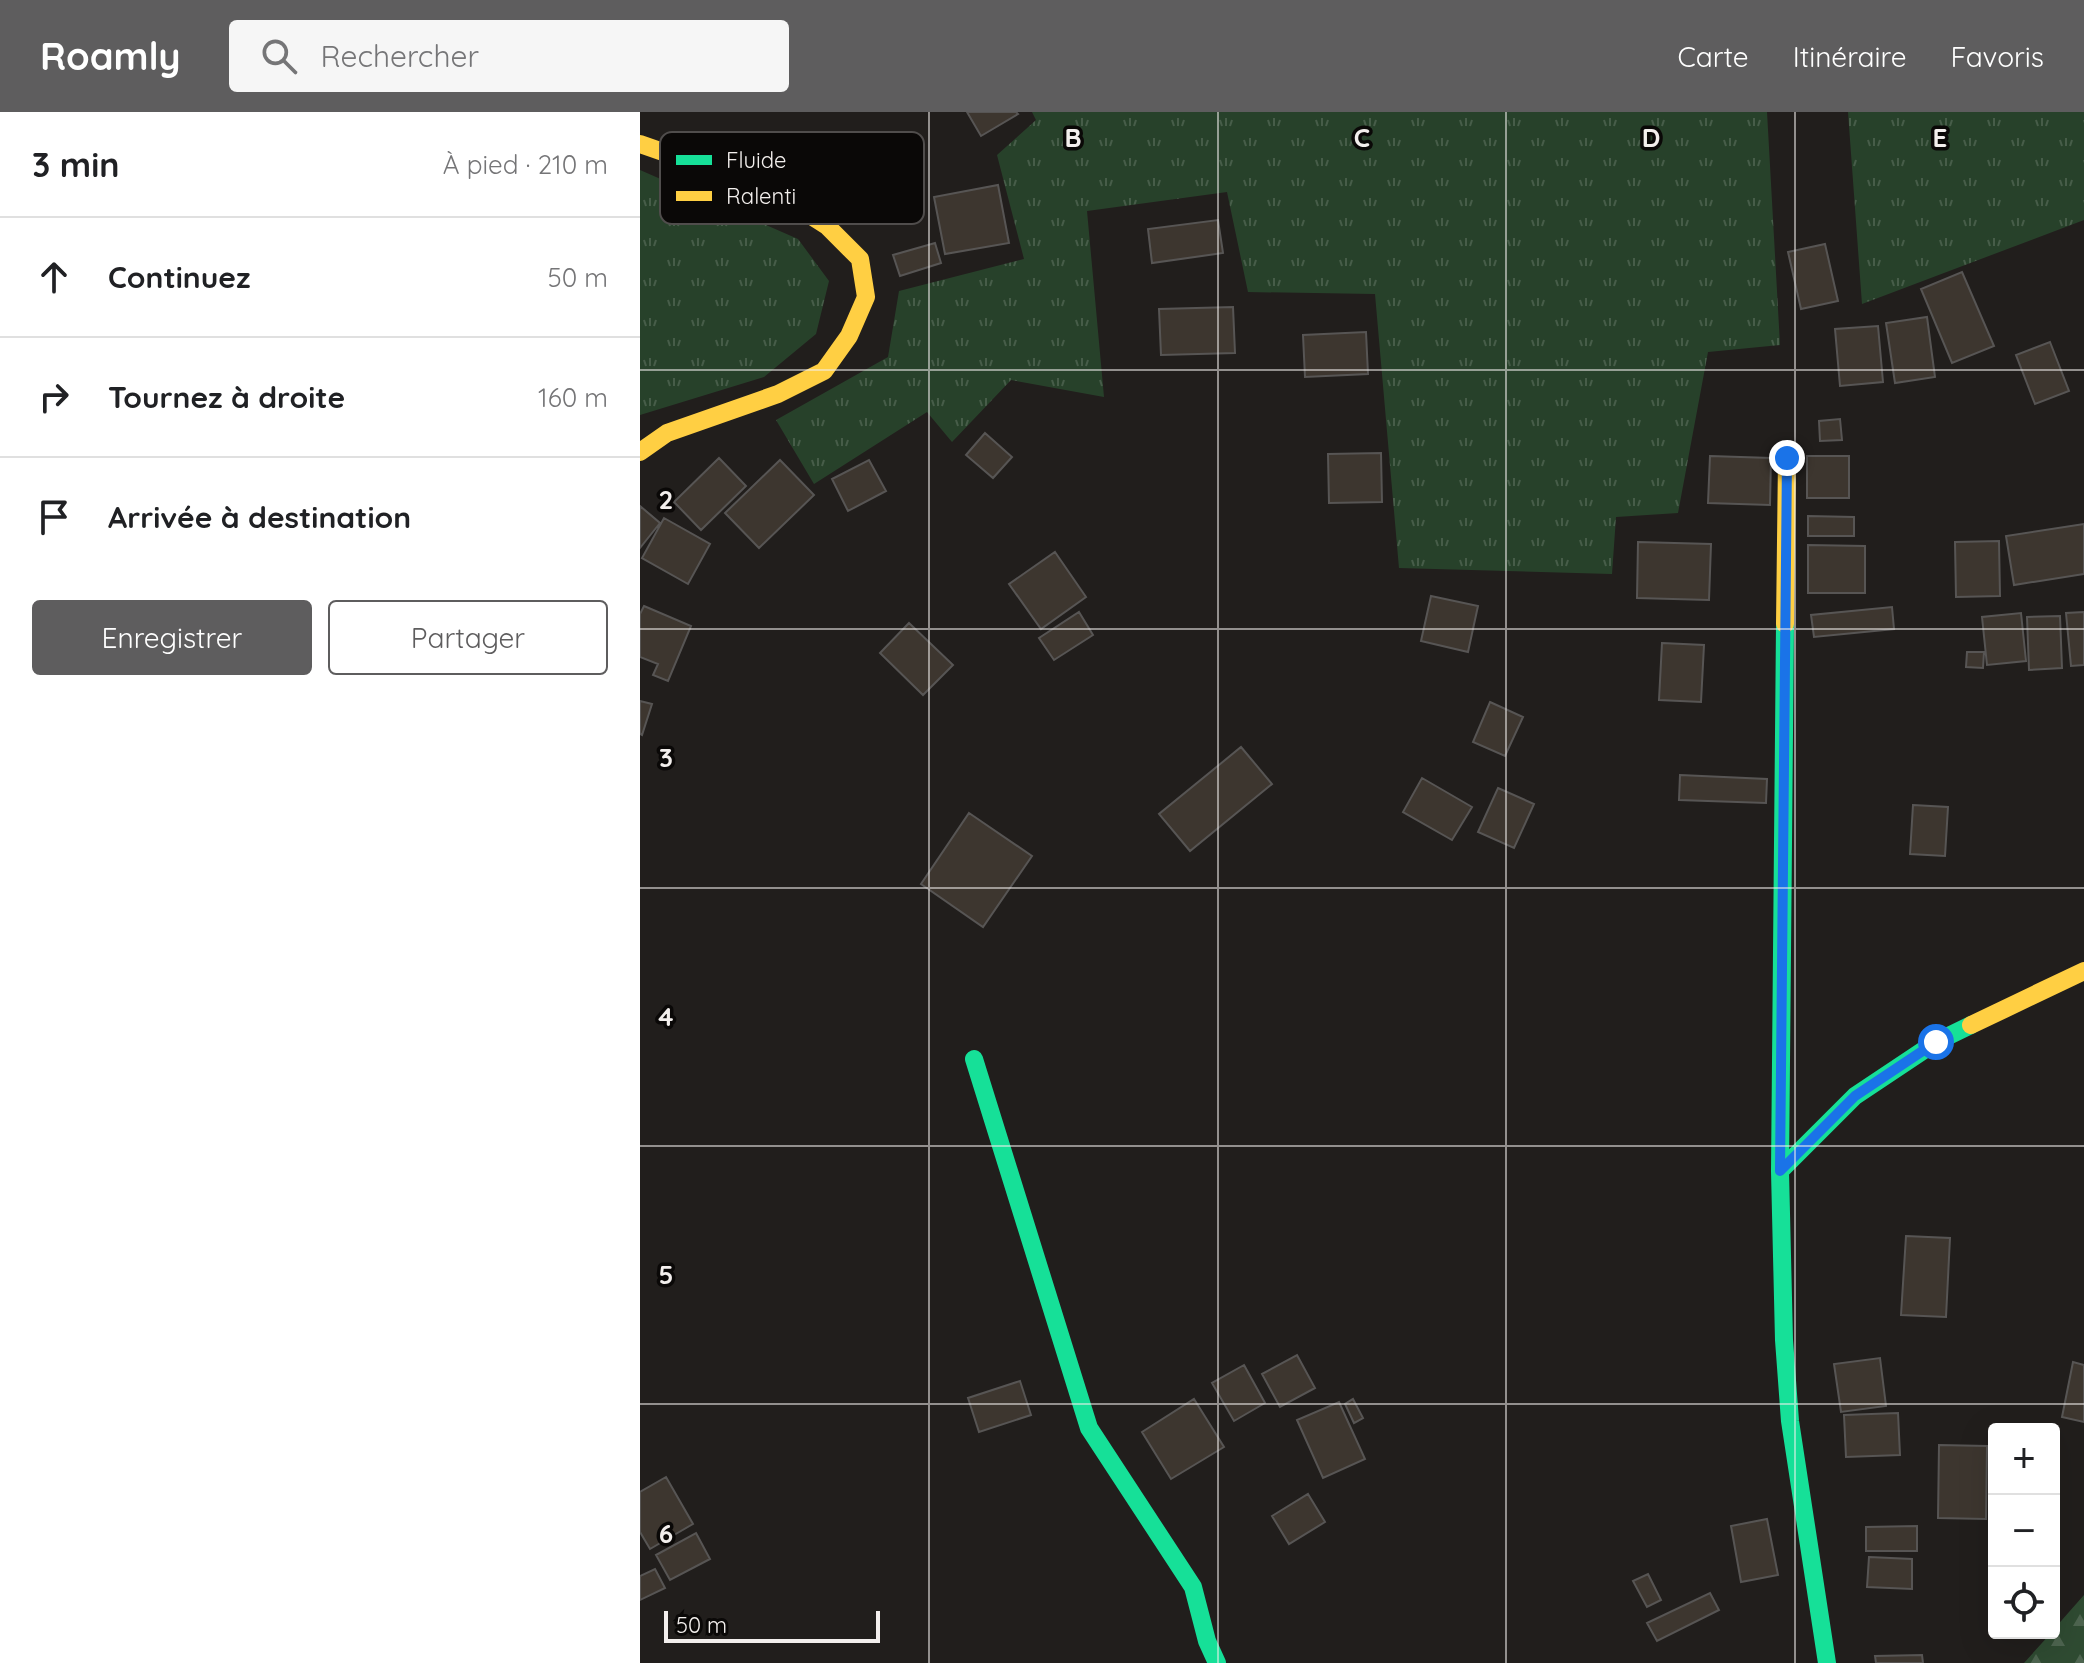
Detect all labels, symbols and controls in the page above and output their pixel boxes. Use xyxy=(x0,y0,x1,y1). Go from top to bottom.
search box xyxy=(229,20,789,92)
text: Roamly xyxy=(40,32,181,80)
icon: search xyxy=(257,34,301,78)
text: Rechercher xyxy=(321,37,479,75)
text: Carte xyxy=(1677,39,1749,74)
text: Itinéraire xyxy=(1793,39,1907,74)
text: Favoris xyxy=(1951,39,2044,74)
text: B xyxy=(1064,121,1082,154)
text: C xyxy=(1354,121,1370,154)
text: D xyxy=(1642,121,1660,154)
text: E xyxy=(1933,121,1947,154)
legend xyxy=(660,132,924,224)
text: 3 min xyxy=(32,143,119,186)
text: Fluide xyxy=(726,146,786,174)
text: À pied · 210 m xyxy=(443,148,608,181)
text: Ralenti xyxy=(726,182,796,210)
icon: ahead xyxy=(32,255,76,299)
text: Continuez xyxy=(108,258,250,296)
text: 50 m xyxy=(548,261,608,294)
icon: right xyxy=(32,375,76,419)
text: Tournez à droite xyxy=(108,378,345,416)
text: 160 m xyxy=(538,381,608,414)
route end xyxy=(1769,440,1805,476)
text: 2 xyxy=(659,483,673,516)
icon: arrive xyxy=(32,495,76,539)
text: Arrivée à destination xyxy=(108,498,411,536)
button: Enregistrer xyxy=(32,600,312,675)
button: Partager xyxy=(328,600,608,675)
text: 3 xyxy=(659,741,673,774)
text: 4 xyxy=(658,1000,674,1033)
route start xyxy=(1918,1024,1954,1060)
text: 5 xyxy=(659,1258,673,1291)
map controls xyxy=(1988,1423,2060,1639)
button: + xyxy=(1988,1423,2060,1495)
button: − xyxy=(1988,1495,2060,1567)
text: 6 xyxy=(659,1517,673,1550)
button: locate xyxy=(1988,1567,2060,1639)
scale bar xyxy=(664,1607,880,1643)
text: 50 m xyxy=(676,1611,727,1639)

